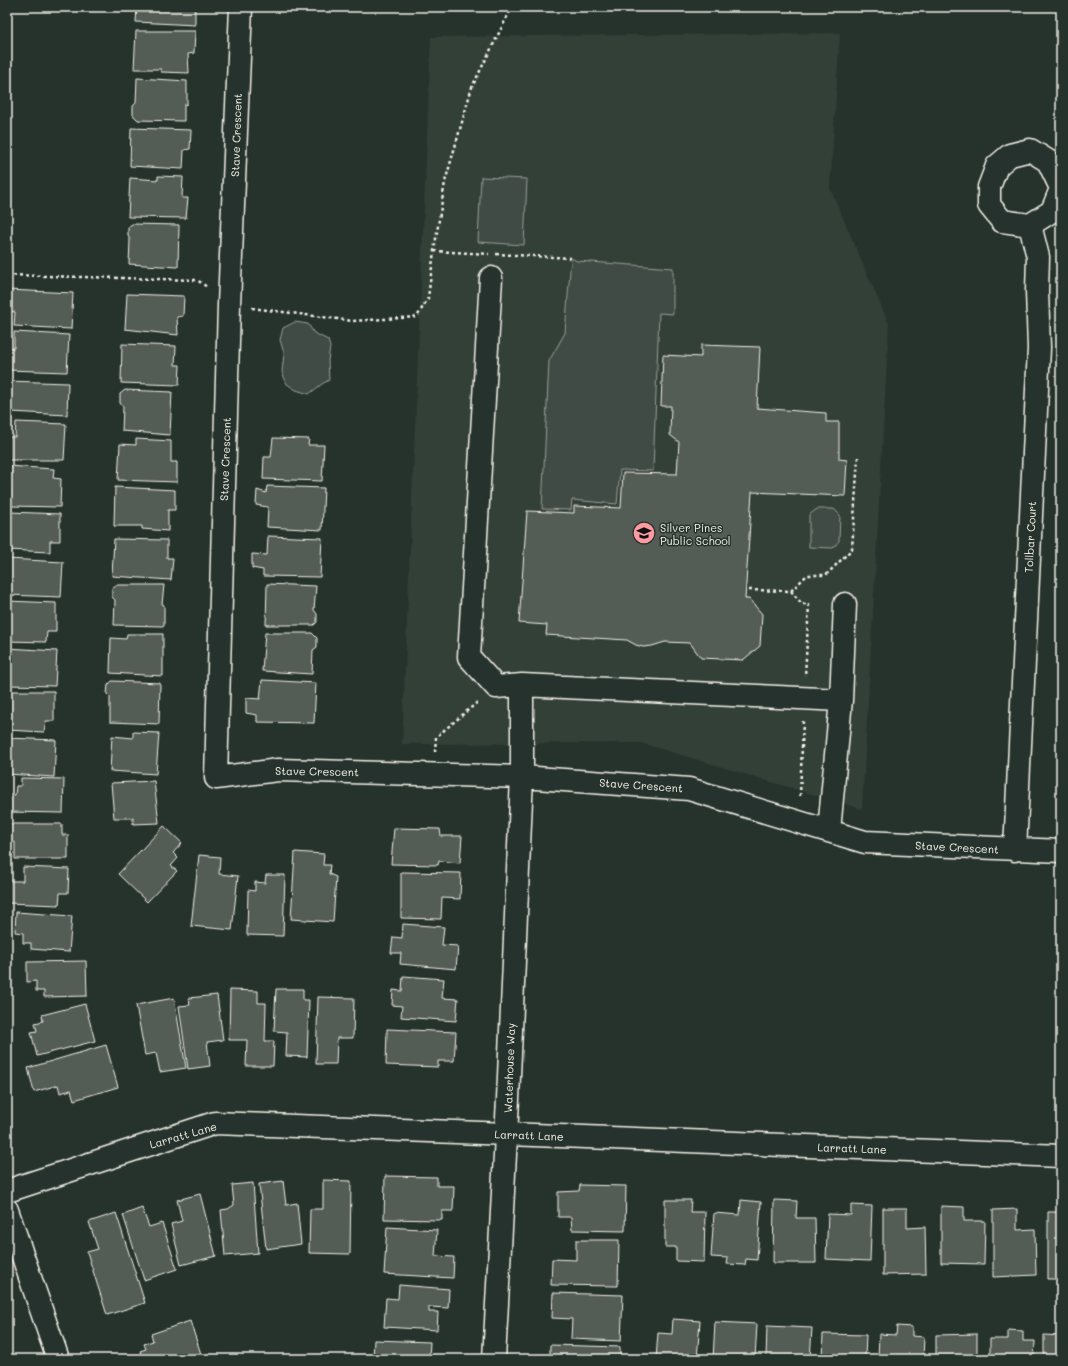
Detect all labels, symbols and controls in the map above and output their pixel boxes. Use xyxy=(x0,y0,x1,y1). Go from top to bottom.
street label: Stave Crescent xyxy=(227,93,245,177)
street label: Stave Crescent xyxy=(216,417,234,501)
street label: Tollbar Court xyxy=(1021,501,1039,573)
school or university icon: Silver Pines Public School xyxy=(631,520,657,546)
place label: Silver Pines Public School xyxy=(660,520,731,548)
street label: Stave Crescent xyxy=(275,763,359,779)
street label: Stave Crescent xyxy=(599,775,683,795)
street label: Stave Crescent xyxy=(915,837,999,857)
street label: Waterhouse Way xyxy=(500,1022,518,1113)
street label: Larratt Lane xyxy=(148,1118,219,1152)
street label: Larratt Lane xyxy=(494,1126,564,1144)
street label: Larratt Lane xyxy=(817,1139,887,1157)

